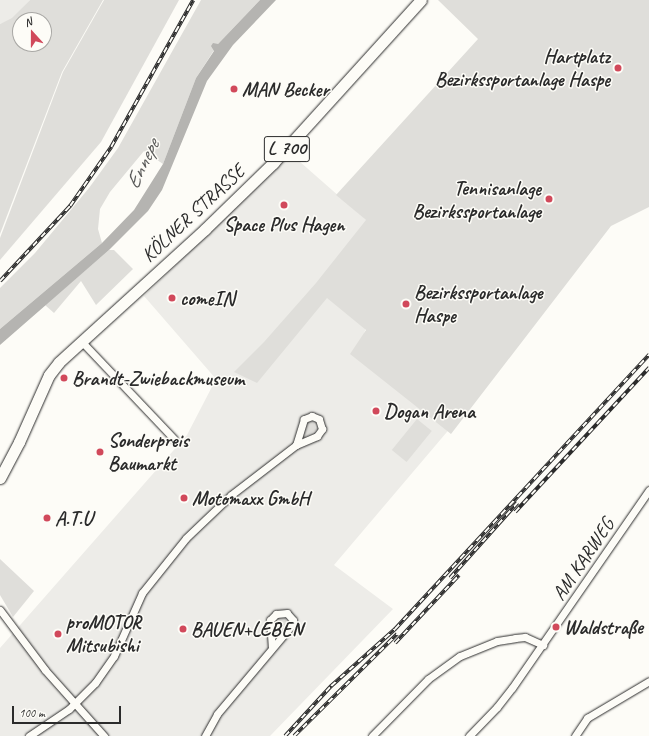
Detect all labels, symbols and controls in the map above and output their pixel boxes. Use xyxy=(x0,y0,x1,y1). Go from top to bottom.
north arrow xyxy=(12,12,52,52)
text: N xyxy=(22,14,34,29)
place label: Hartplatz Bezirkssportanlage Haspe xyxy=(435,44,610,91)
marker: Hartplatz Bezirkssportanlage Haspe xyxy=(613,63,623,73)
place label: MAN Becker xyxy=(242,77,329,101)
marker: MAN Becker xyxy=(229,84,239,94)
road number: L 700 xyxy=(263,132,311,166)
water label: Ennepe xyxy=(119,135,165,193)
street label: KÖLNER STRASSE xyxy=(136,159,250,267)
place label: Tennisanlage Bezirkssportanlage xyxy=(413,176,541,223)
marker: Tennisanlage Bezirkssportanlage xyxy=(544,194,554,204)
marker: Space Plus Hagen xyxy=(279,200,289,210)
place label: Space Plus Hagen xyxy=(224,212,344,236)
place label: Bezirkssportanlage Haspe xyxy=(414,280,542,327)
place label: comeIN xyxy=(180,286,234,310)
marker: comeIN xyxy=(167,293,177,303)
marker: Bezirkssportanlage Haspe xyxy=(401,299,411,309)
place label: Brandt-Zwiebackmuseum xyxy=(72,366,244,390)
marker: Brandt-Zwiebackmuseum xyxy=(59,373,69,383)
place label: Dogan Arena xyxy=(384,399,474,423)
marker: Dogan Arena xyxy=(371,406,381,416)
place label: Sonderpreis Baumarkt xyxy=(108,428,188,475)
marker: Sonderpreis Baumarkt xyxy=(95,447,105,457)
place label: Motomaxx GmbH xyxy=(192,486,309,510)
marker: Motomaxx GmbH xyxy=(179,493,189,503)
place label: A.T.U xyxy=(55,506,92,530)
marker: A.T.U xyxy=(42,513,52,523)
street label: AM KARWEG xyxy=(547,514,619,604)
place label: proMOTOR Mitsubishi xyxy=(66,610,141,657)
place label: Waldstraße xyxy=(564,615,643,639)
place label: BAUEN+LEBEN xyxy=(191,617,303,641)
marker: Waldstraße xyxy=(551,622,561,632)
marker: BAUEN+LEBEN xyxy=(178,624,188,634)
marker: proMOTOR Mitsubishi xyxy=(53,629,63,639)
scale bar xyxy=(14,698,123,724)
text: 100 m xyxy=(19,705,45,721)

